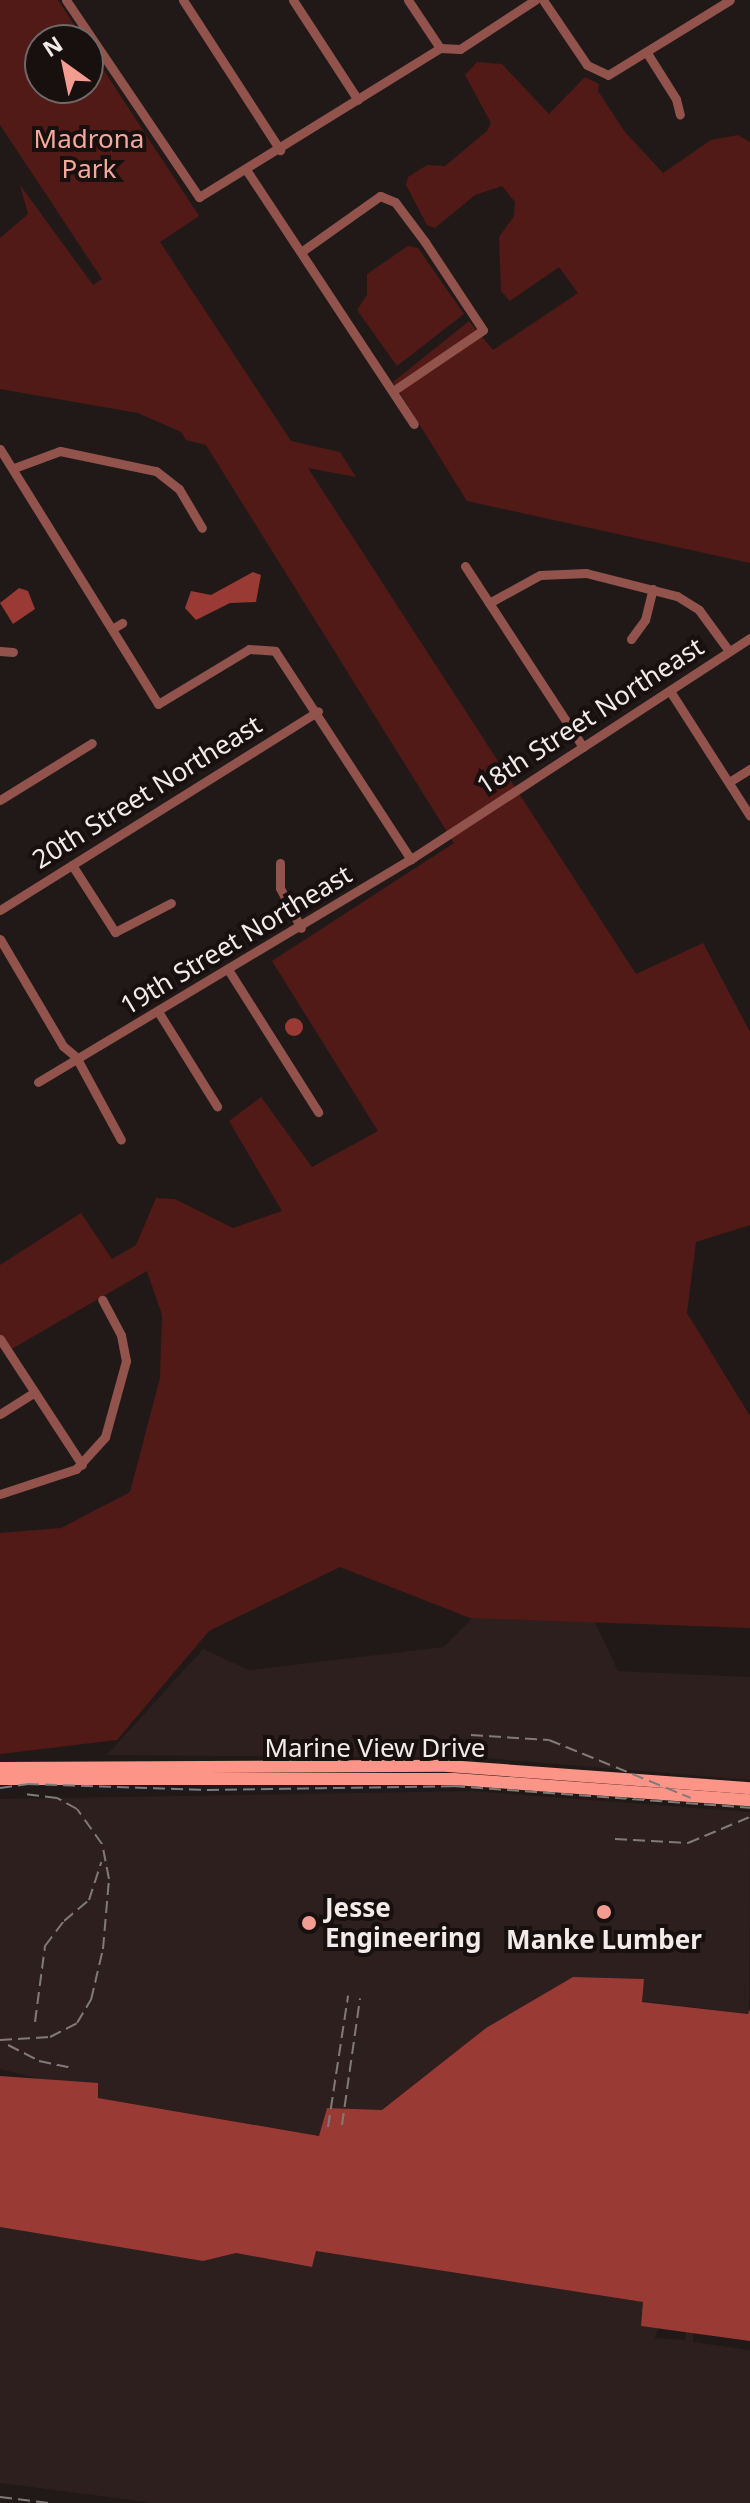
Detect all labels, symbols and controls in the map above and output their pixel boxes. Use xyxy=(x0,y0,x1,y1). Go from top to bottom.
north arrow xyxy=(24,24,104,104)
text: N xyxy=(36,28,68,63)
park label: Madrona Park xyxy=(34,123,144,184)
street label: 18th Street Northeast xyxy=(471,631,709,801)
street label: 20th Street Northeast xyxy=(27,709,267,875)
street label: 19th Street Northeast xyxy=(115,859,357,1021)
street label: Marine View Drive xyxy=(264,1732,486,1764)
place label: Jesse Engineering xyxy=(325,1892,481,1954)
marker: Manke Lumber xyxy=(595,1903,613,1921)
marker: Jesse Engineering xyxy=(300,1914,318,1932)
place label: Manke Lumber xyxy=(506,1924,702,1956)

